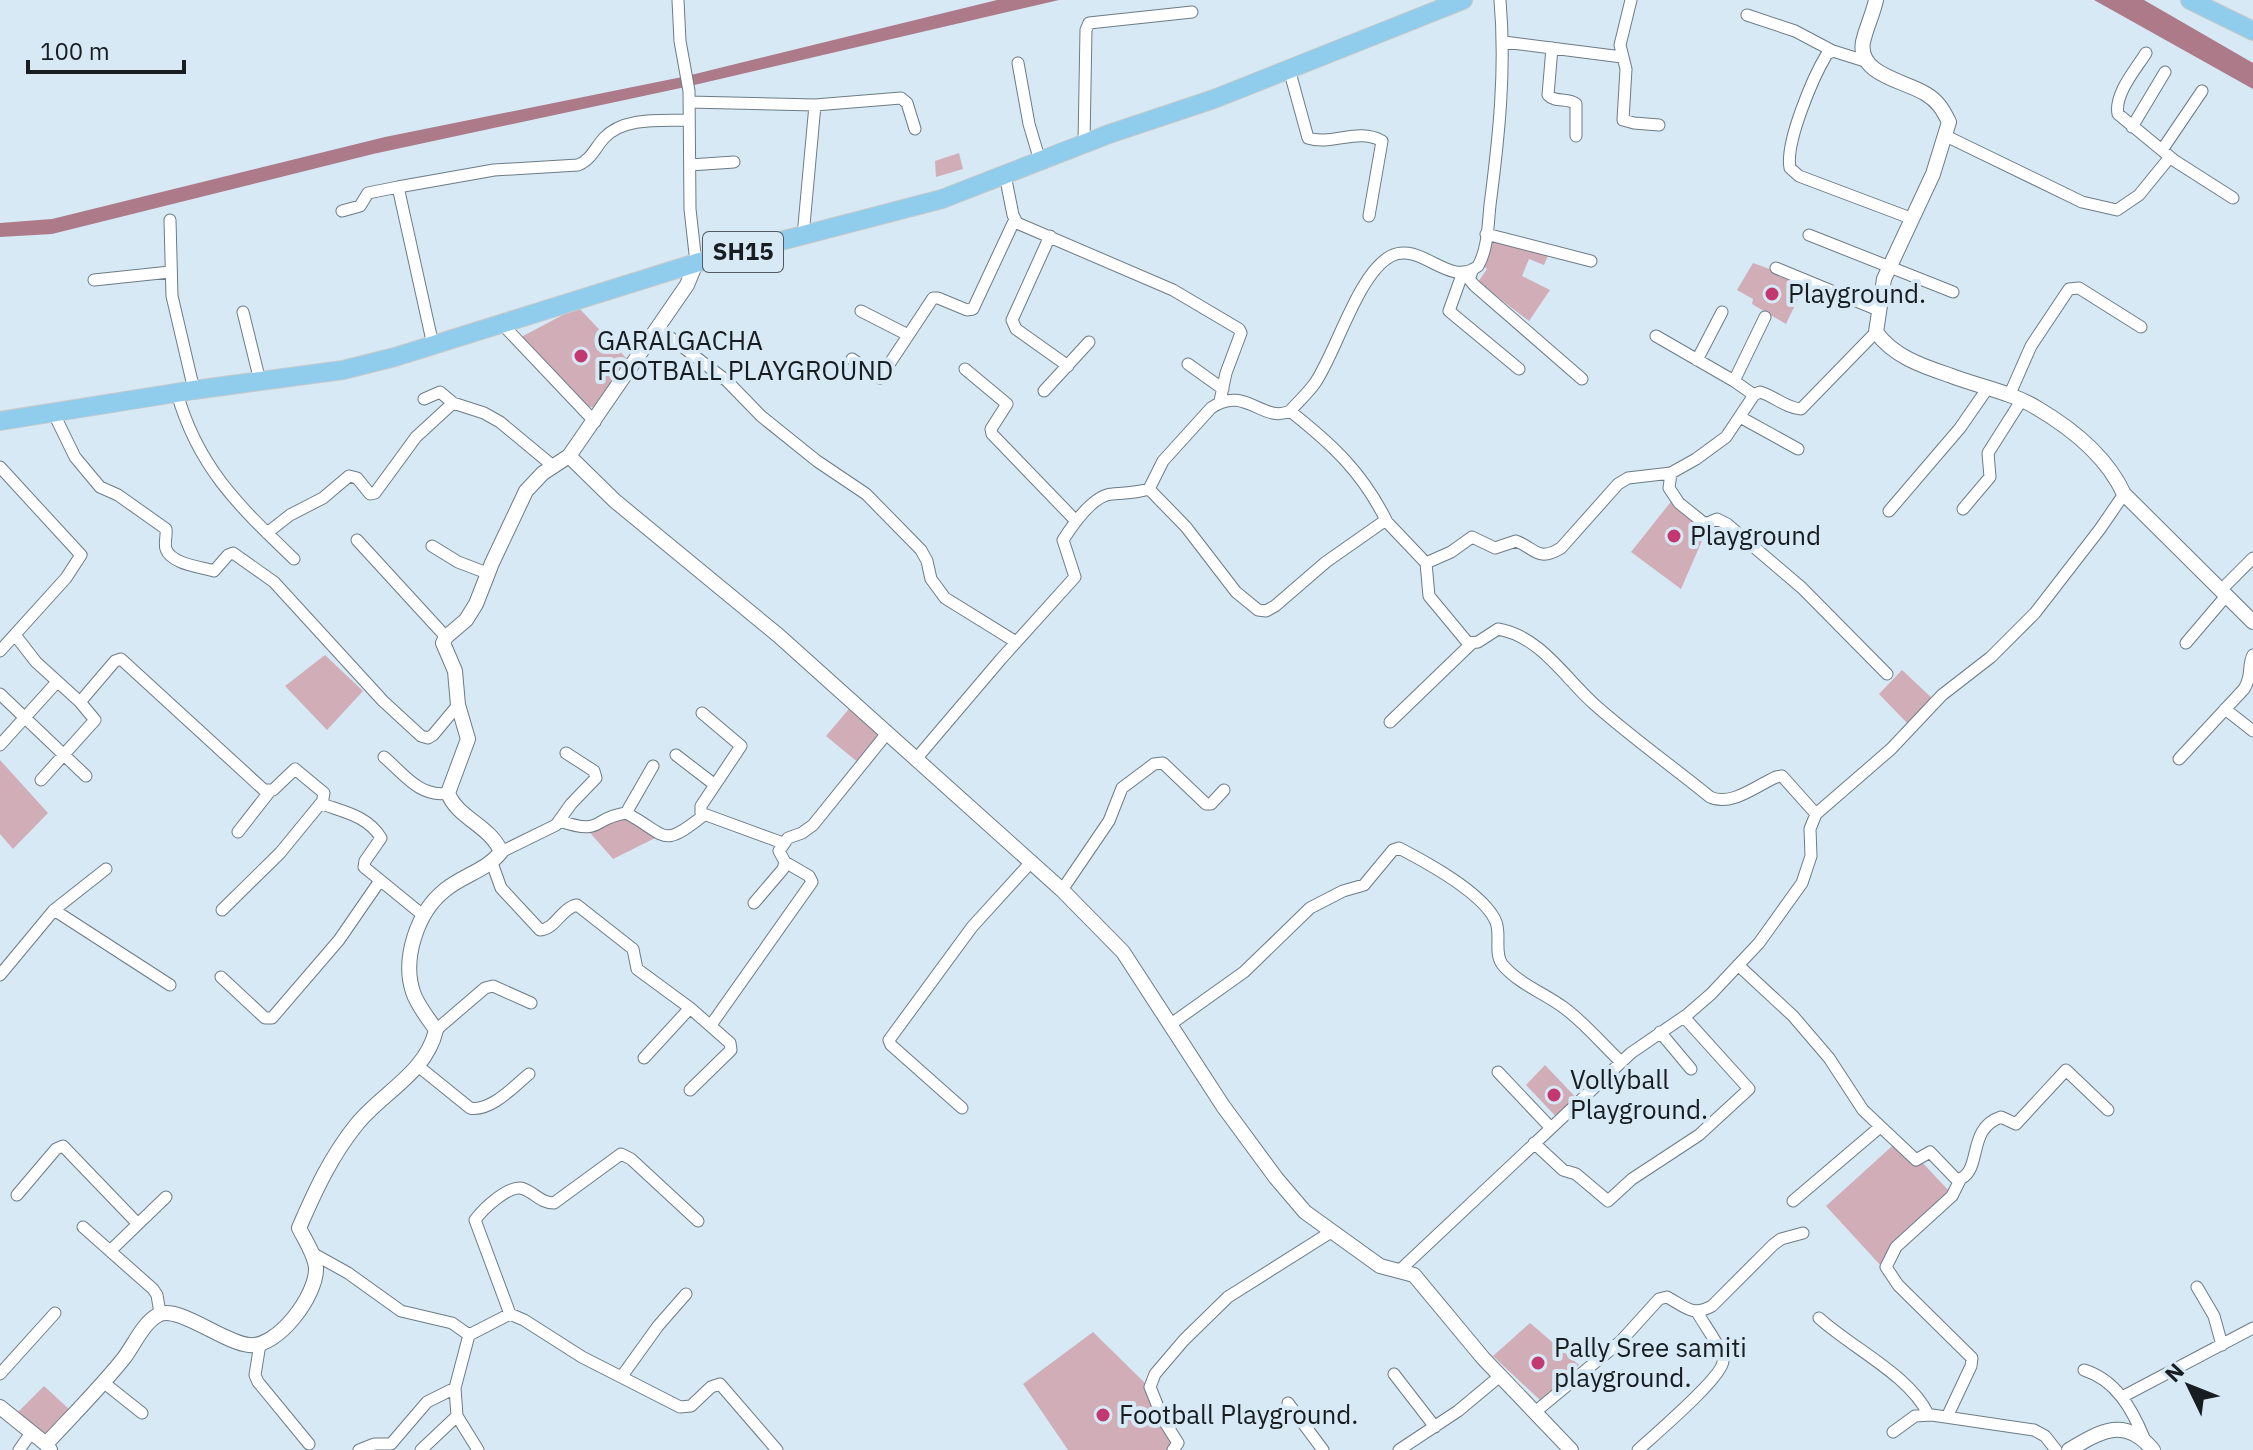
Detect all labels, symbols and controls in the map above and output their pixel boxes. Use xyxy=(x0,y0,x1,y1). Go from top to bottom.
scale bar xyxy=(28,24,184,74)
text: 100 m xyxy=(40,35,110,67)
road number: SH15 xyxy=(703,232,783,272)
place label: Playground. xyxy=(1788,276,1926,310)
marker: Playground. xyxy=(1763,285,1781,303)
place label: GARALGACHA FOOTBALL PLAYGROUND xyxy=(597,323,893,387)
marker: GARALGACHA FOOTBALL PLAYGROUND xyxy=(572,347,590,365)
place label: Playground xyxy=(1690,518,1821,552)
marker: Playground xyxy=(1665,527,1683,545)
place label: Vollyball Playground. xyxy=(1570,1062,1708,1126)
marker: Vollyball Playground. xyxy=(1545,1086,1563,1104)
place label: Pally Sree samiti playground. xyxy=(1554,1330,1747,1394)
north arrow xyxy=(2149,1346,2229,1426)
marker: Pally Sree samiti playground. xyxy=(1529,1354,1547,1372)
text: N xyxy=(2158,1356,2190,1388)
place label: Football Playground. xyxy=(1119,1397,1358,1431)
marker: Football Playground. xyxy=(1094,1406,1112,1424)

